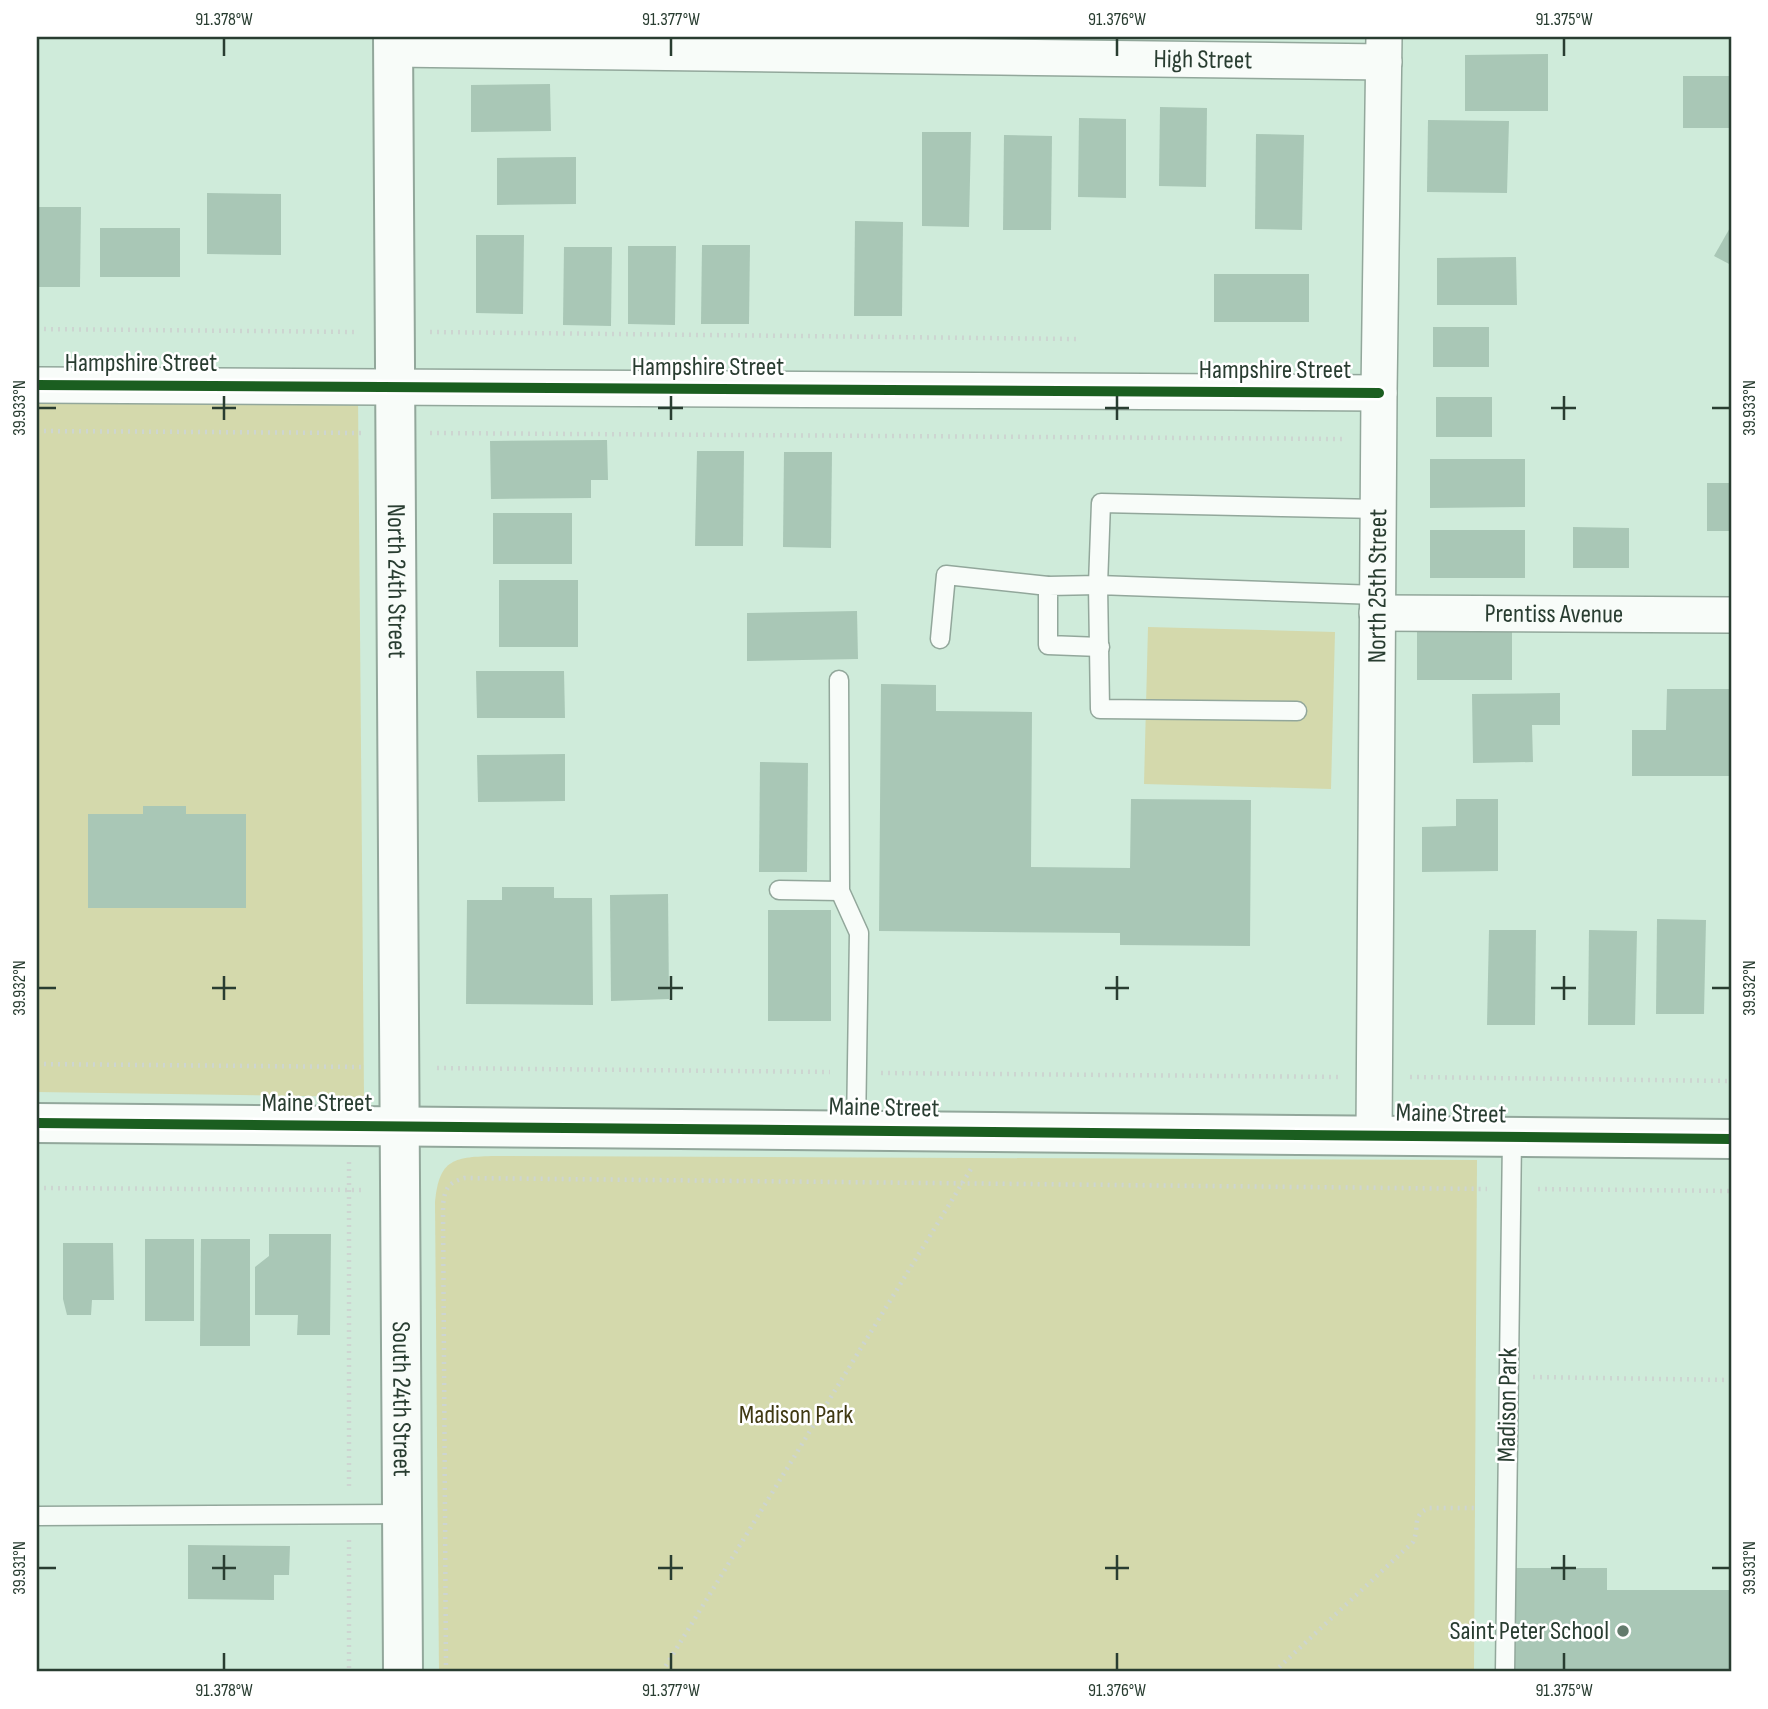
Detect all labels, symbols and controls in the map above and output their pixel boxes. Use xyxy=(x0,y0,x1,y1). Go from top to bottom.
text: 91.378°W xyxy=(195,9,253,30)
text: 91.377°W xyxy=(642,9,700,30)
text: 91.376°W xyxy=(1088,9,1146,30)
text: 91.375°W xyxy=(1535,9,1593,30)
street label: High Street xyxy=(1153,43,1252,76)
street label: Hampshire Street xyxy=(65,348,217,379)
street label: Hampshire Street xyxy=(632,352,784,383)
street label: Hampshire Street xyxy=(1199,355,1351,386)
text: 39.933°N xyxy=(9,380,30,436)
text: 39.933°N xyxy=(1739,380,1760,436)
street label: North 24th Street xyxy=(380,504,412,658)
street label: North 25th Street xyxy=(1362,509,1394,663)
street label: Prentiss Avenue xyxy=(1485,598,1623,630)
text: 39.932°N xyxy=(9,960,30,1016)
text: 39.932°N xyxy=(1739,960,1760,1016)
street label: Maine Street xyxy=(262,1088,372,1119)
street label: Maine Street xyxy=(828,1092,940,1124)
street label: Maine Street xyxy=(1395,1098,1507,1130)
street label: South 24th Street xyxy=(385,1321,417,1477)
street label: Madison Park xyxy=(1492,1347,1524,1463)
park label: Madison Park xyxy=(739,1400,853,1431)
text: 39.931°N xyxy=(9,1541,30,1595)
text: 39.931°N xyxy=(1739,1541,1760,1595)
place label: Saint Peter School xyxy=(1449,1616,1609,1647)
marker: Saint Peter School xyxy=(1615,1623,1631,1639)
text: 91.378°W xyxy=(195,1680,253,1701)
text: 91.377°W xyxy=(642,1680,700,1701)
text: 91.376°W xyxy=(1088,1680,1146,1701)
text: 91.375°W xyxy=(1535,1680,1593,1701)

